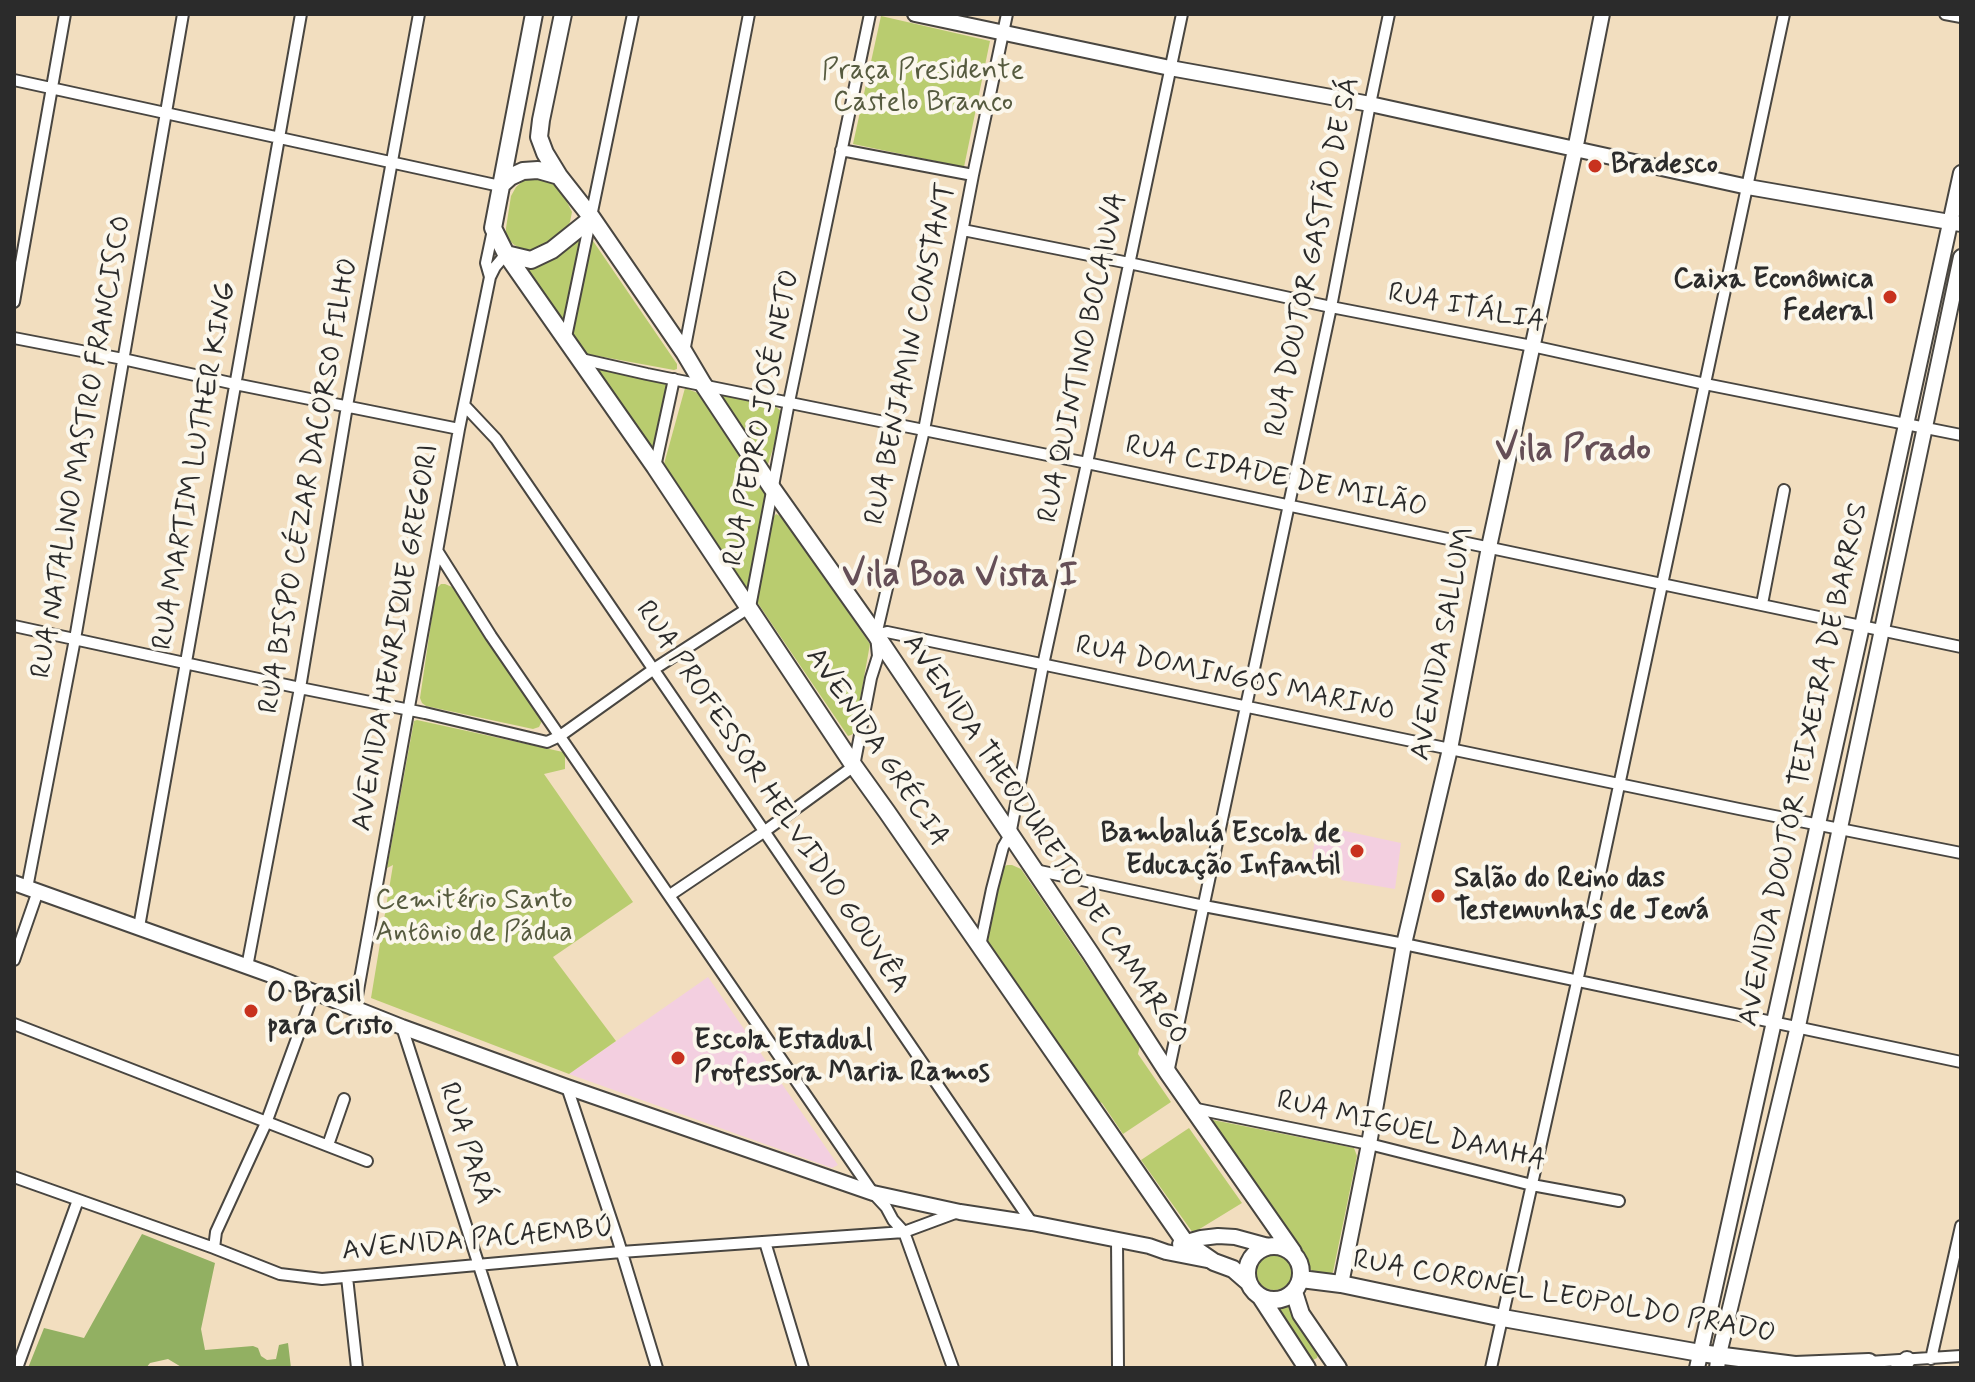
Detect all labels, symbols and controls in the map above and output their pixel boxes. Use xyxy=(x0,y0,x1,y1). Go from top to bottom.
park label: Praça Presidente Castelo Branco xyxy=(822,55,1024,121)
street label: RUA DOUTOR GASTÃO DE SÁ xyxy=(1259,74,1369,440)
place label: Bradesco xyxy=(1611,149,1718,183)
marker: Bradesco xyxy=(1586,157,1604,175)
street label: RUA BENJAMIN CONSTANT xyxy=(859,180,965,528)
street label: RUA QUINTINO BOCAIUVA xyxy=(1033,190,1135,526)
street label: RUA NATALINO MASTRO FRANCISCO xyxy=(26,213,140,681)
street label: RUA BISPO CÉZAR DACORSO FILHO xyxy=(253,256,367,716)
place label: Caixa Econômica Federal xyxy=(1673,264,1874,330)
street label: RUA PEDRO JOSÉ NETO xyxy=(718,267,808,569)
street label: RUA ITÁLIA xyxy=(1385,277,1547,341)
street label: RUA MARTIM LUTHER KING xyxy=(147,279,245,653)
marker: Caixa Econômica Federal xyxy=(1881,288,1899,306)
district label: Vila Prado xyxy=(1495,429,1651,473)
street label: RUA CIDADE DE MILÃO xyxy=(1122,430,1430,526)
street label: AVENIDA HENRIQUE GREGORI xyxy=(346,442,448,834)
street label: AVENIDA DOUTOR TEIXEIRA DE BARROS xyxy=(1733,500,1877,1030)
street label: AVENIDA SALLUM xyxy=(1405,524,1483,764)
district label: Vila Boa Vista I xyxy=(842,555,1078,599)
street label: RUA PROFESSOR HELVIDIO GOUVÊA xyxy=(627,595,915,1001)
street label: AVENIDA THEODURETO DE CAMARGO xyxy=(894,628,1194,1052)
street label: RUA DOMINGOS MARINO xyxy=(1072,630,1398,730)
street label: AVENIDA GRÉCIA xyxy=(797,642,955,854)
place label: Bambaluá Escola de Educação Infantil xyxy=(1101,818,1341,884)
marker: Bambaluá Escola de Educação Infantil xyxy=(1348,842,1366,860)
place label: Salão do Reino das Testemunhas de Jeová xyxy=(1454,863,1709,929)
park label: Cemitério Santo Antônio de Pádua xyxy=(375,885,573,951)
marker: Salão do Reino das Testemunhas de Jeová xyxy=(1429,887,1447,905)
place label: O Brasil para Cristo xyxy=(267,978,393,1044)
marker: O Brasil para Cristo xyxy=(242,1002,260,1020)
place label: Escola Estadual Professora Maria Ramos xyxy=(694,1025,990,1091)
marker: Escola Estadual Professora Maria Ramos xyxy=(669,1049,687,1067)
street label: RUA PARÁ xyxy=(430,1079,500,1209)
street label: RUA MIGUEL DAMHA xyxy=(1273,1085,1549,1179)
street label: AVENIDA PACAEMBÚ xyxy=(341,1212,615,1270)
street label: RUA CORONEL LEOPOLDO PRADO xyxy=(1350,1244,1778,1352)

